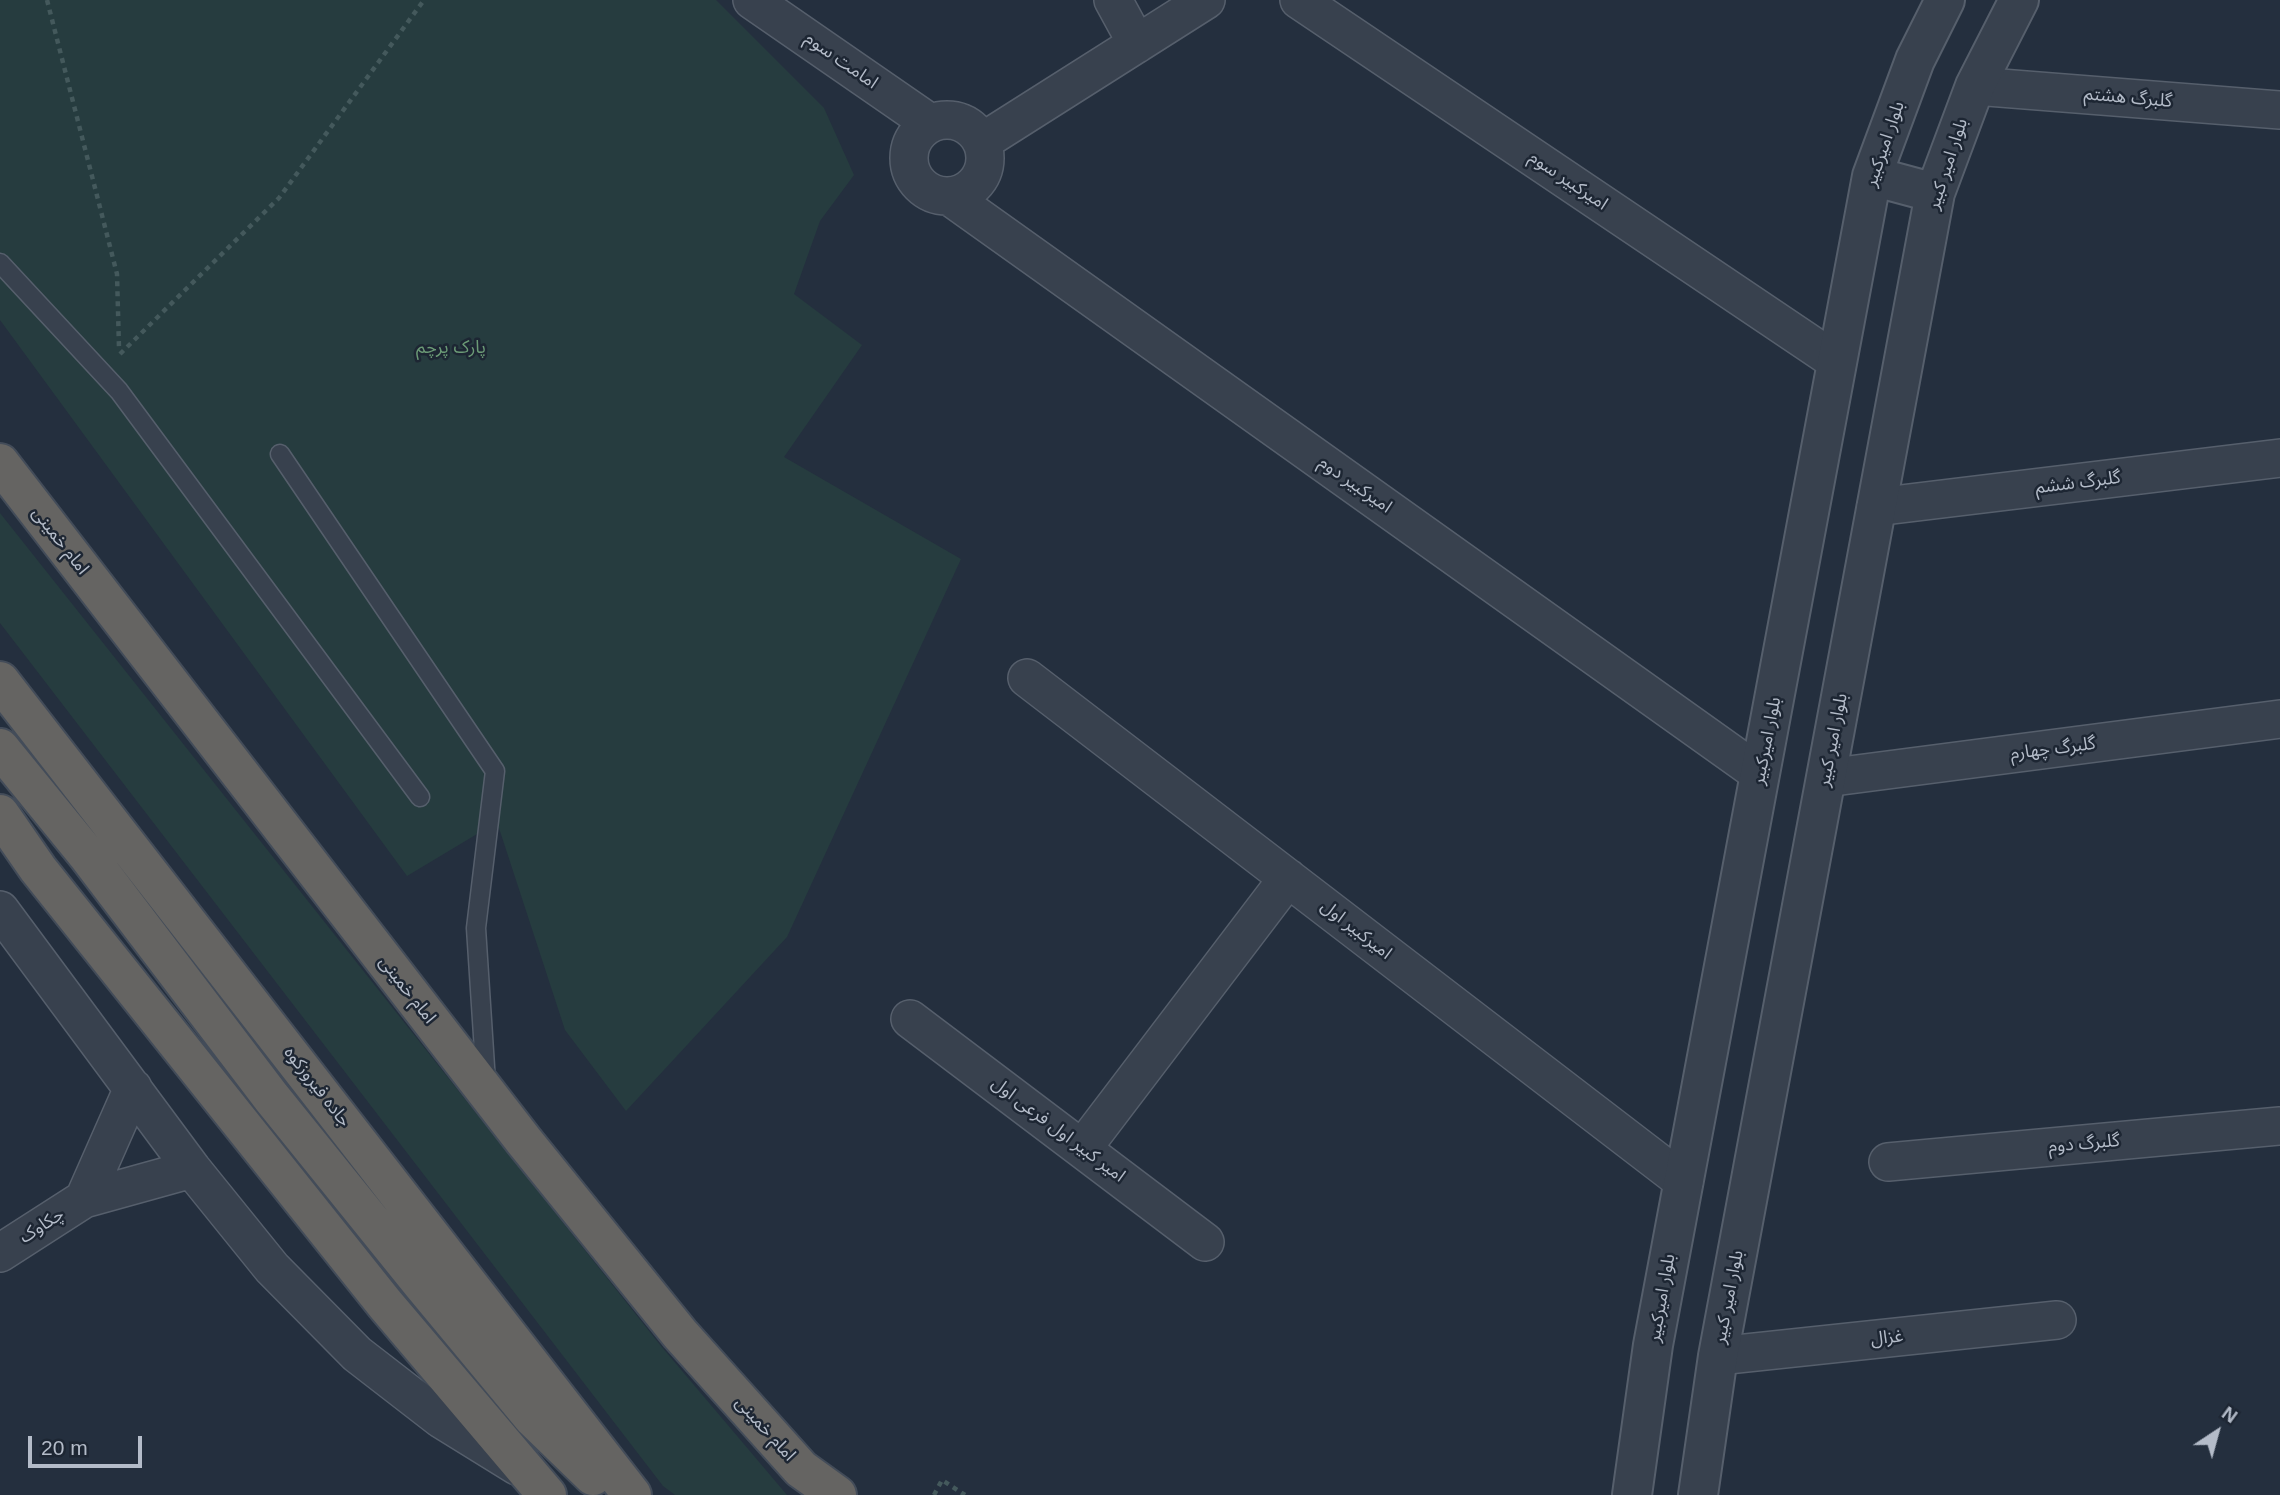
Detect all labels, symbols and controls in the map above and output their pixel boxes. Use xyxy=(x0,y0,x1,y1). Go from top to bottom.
street label: امامت سوم xyxy=(800,28,882,94)
street label: گلبرگ هشتم xyxy=(2083,83,2173,113)
street label: بلوار امیرکبیر xyxy=(1860,98,1910,190)
street label: بلوار امیر کبیر xyxy=(1923,116,1973,212)
street label: امیرکبیر سوم xyxy=(1524,147,1612,215)
park label: پارک پرچم xyxy=(416,337,486,359)
street label: امیرکبیر دوم xyxy=(1314,452,1396,518)
street label: گلبرگ ششم xyxy=(2034,467,2122,499)
street label: امام خمینی xyxy=(27,503,93,579)
street label: بلوار امیر کبیر xyxy=(1813,691,1853,789)
street label: بلوار امیرکبیر xyxy=(1748,695,1786,787)
street label: گلبرگ چهارم xyxy=(2009,733,2097,765)
street label: امیرکبیر اول xyxy=(1316,896,1396,964)
street label: امام خمینی xyxy=(374,952,440,1028)
street label: جاده فیروزکوه xyxy=(279,1043,355,1131)
street label: امیر کبیر اول فرعی اول xyxy=(987,1073,1129,1187)
street label: گلبرگ دوم xyxy=(2047,1130,2121,1158)
street label: چکاوک xyxy=(16,1204,68,1248)
street label: بلوار امیر کبیر xyxy=(1709,1248,1749,1346)
street label: بلوار امیرکبیر xyxy=(1644,1252,1680,1344)
street label: غزال xyxy=(1870,1326,1904,1350)
street label: امام خمینی xyxy=(730,1392,800,1466)
north arrow xyxy=(2182,1397,2252,1467)
text: N xyxy=(2218,1402,2241,1427)
scale bar xyxy=(32,1422,145,1466)
text: 20 m xyxy=(41,1436,88,1459)

